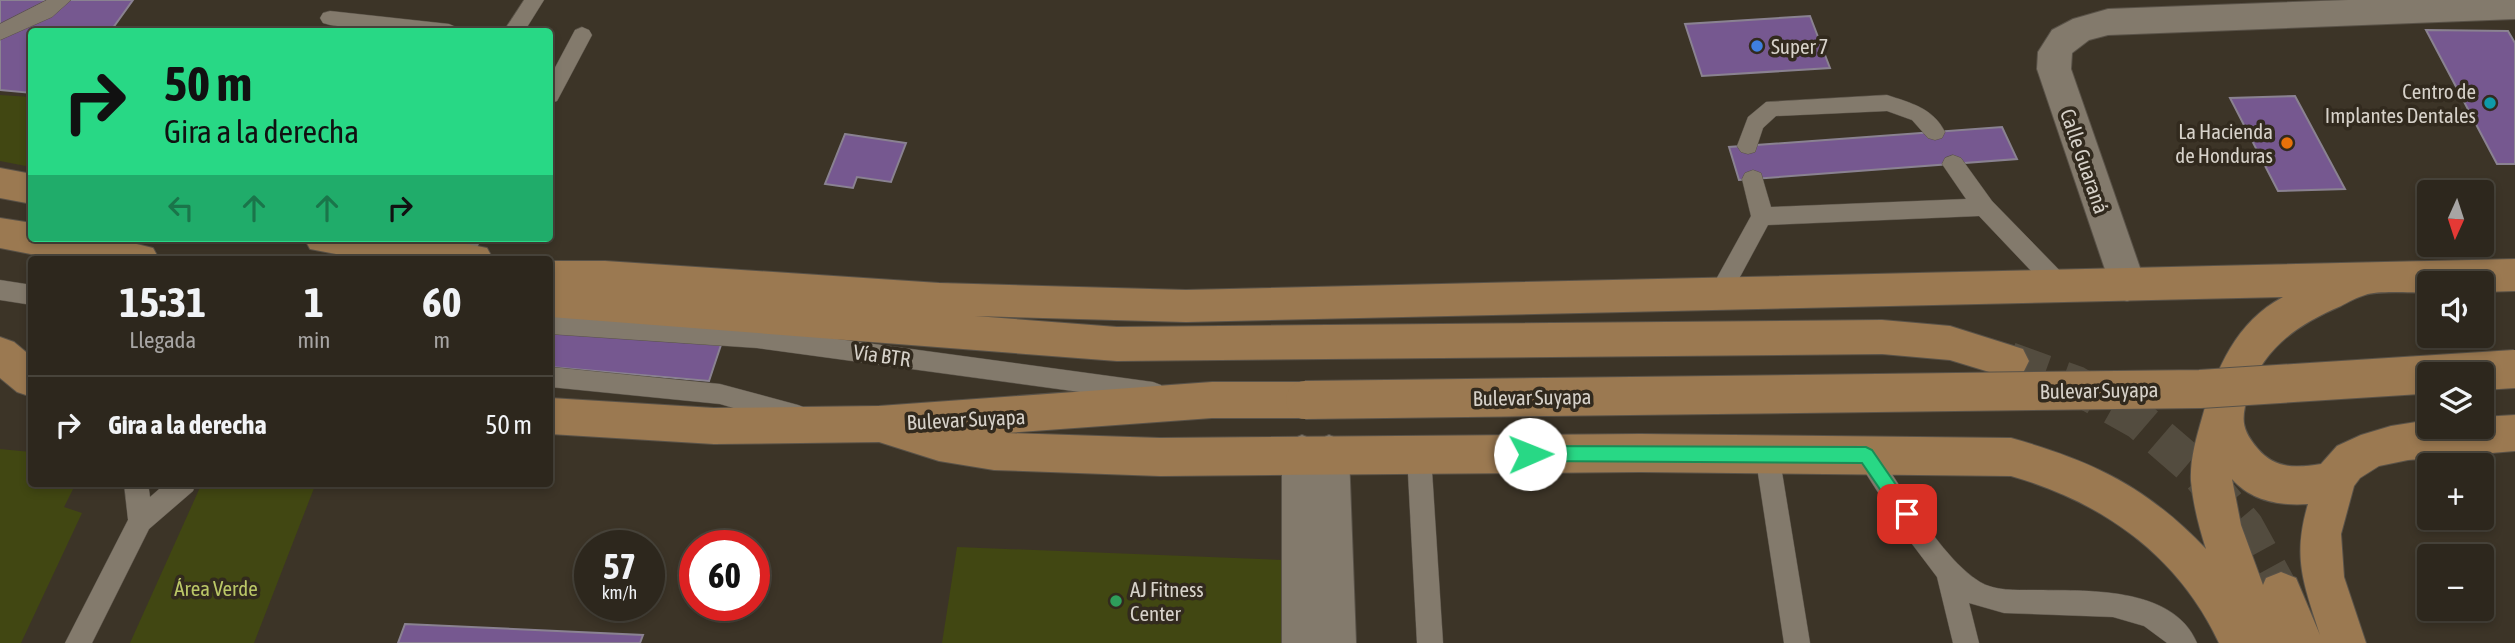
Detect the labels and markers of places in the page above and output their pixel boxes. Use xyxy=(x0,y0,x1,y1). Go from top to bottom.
place label: Super 7 xyxy=(1771,34,1828,58)
marker: Super 7 xyxy=(1749,38,1765,54)
place label: Centro de Implantes Dentales xyxy=(2325,79,2476,127)
marker: Centro de Implantes Dentales xyxy=(2482,95,2498,111)
place label: La Hacienda de Honduras xyxy=(2175,119,2273,167)
marker: La Hacienda de Honduras xyxy=(2279,135,2295,151)
pin xyxy=(1877,484,1937,544)
place label: AJ Fitness Center xyxy=(1130,577,1204,625)
marker: AJ Fitness Center xyxy=(1108,593,1124,609)

